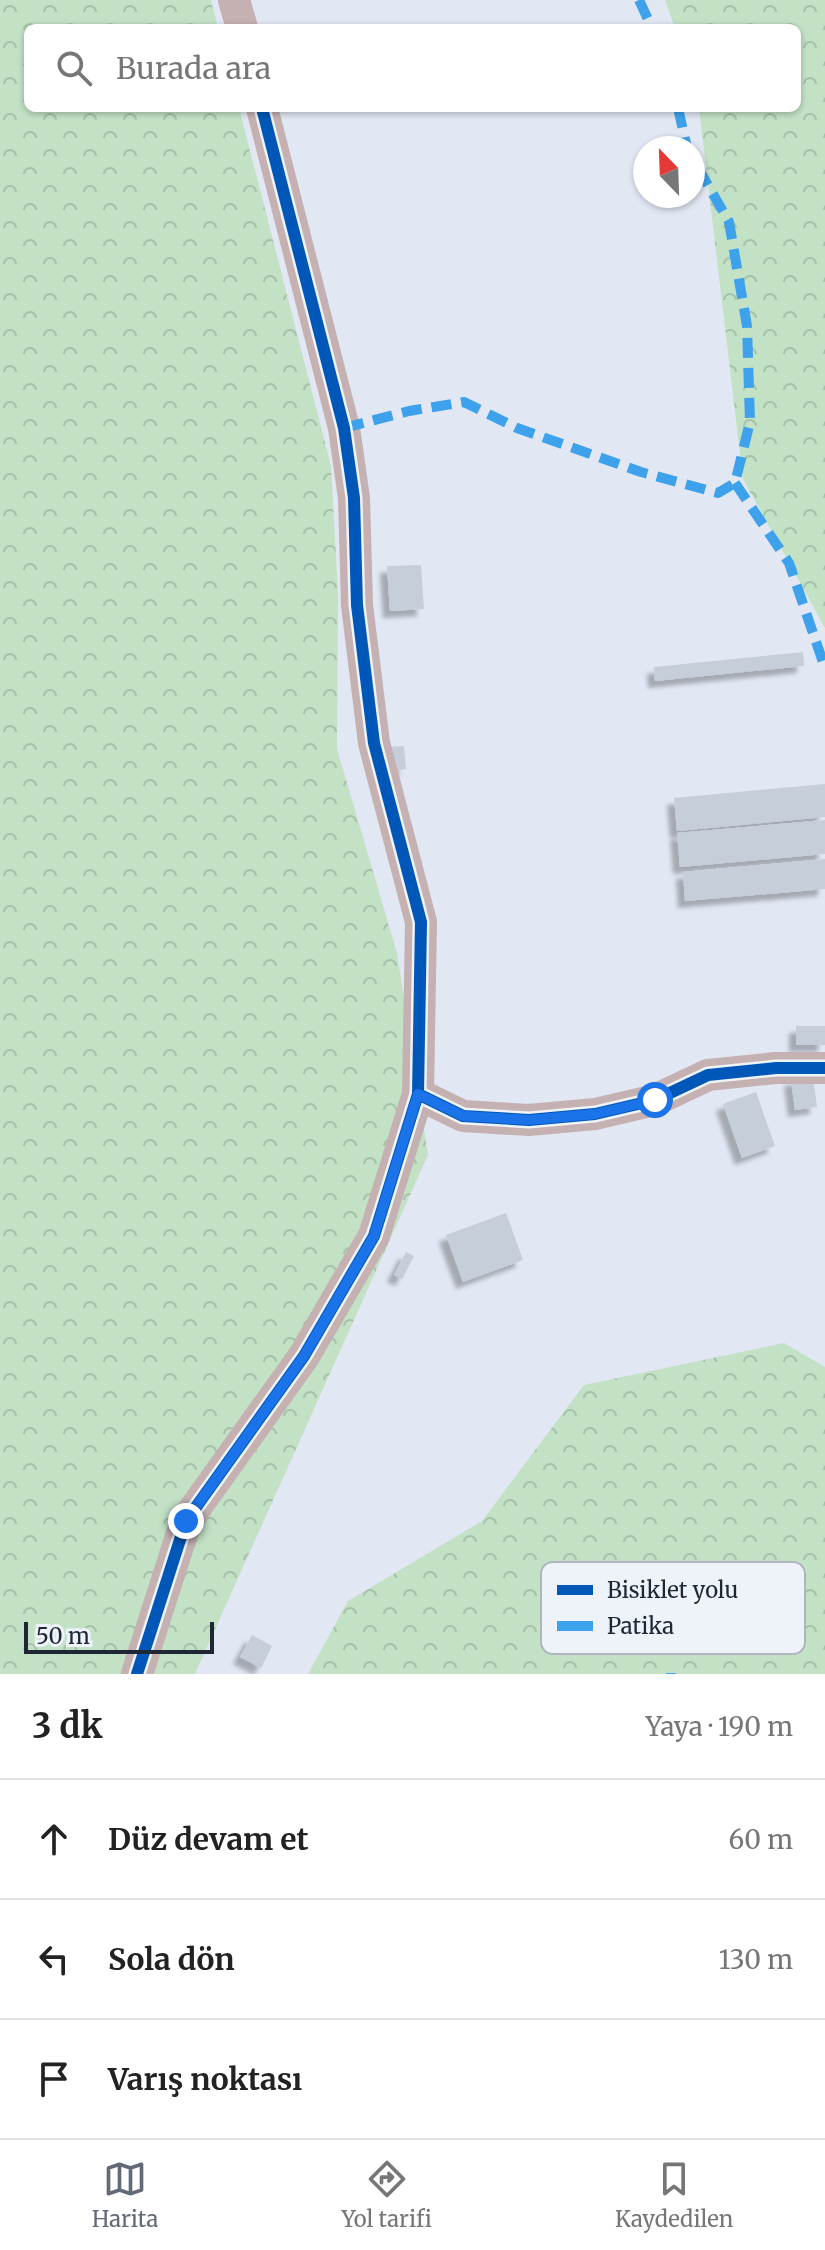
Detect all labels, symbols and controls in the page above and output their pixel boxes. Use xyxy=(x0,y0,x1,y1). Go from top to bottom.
search box xyxy=(24,24,801,112)
icon: search xyxy=(52,46,96,90)
text: Burada ara xyxy=(116,49,271,87)
north arrow xyxy=(633,136,705,208)
route start xyxy=(637,1082,673,1118)
route end xyxy=(168,1503,204,1539)
legend xyxy=(541,1562,805,1654)
text: Bisiklet yolu xyxy=(607,1576,738,1604)
text: Patika xyxy=(607,1612,674,1640)
scale bar xyxy=(24,1618,214,1654)
text: 50 m xyxy=(36,1622,90,1650)
text: 3 dk xyxy=(32,1705,102,1747)
text: Yaya · 190 m xyxy=(645,1710,793,1743)
icon: ahead xyxy=(32,1817,76,1861)
text: Düz devam et xyxy=(108,1820,309,1858)
text: 60 m xyxy=(729,1823,793,1856)
icon: left xyxy=(32,1937,76,1981)
text: Sola dön xyxy=(108,1940,235,1978)
text: 130 m xyxy=(719,1943,793,1976)
icon: arrive xyxy=(32,2057,76,2101)
text: Varış noktası xyxy=(108,2060,302,2098)
tab: Harita xyxy=(92,2157,158,2233)
tab: Yol tarifi xyxy=(341,2157,432,2233)
tab: Kaydedilen xyxy=(615,2157,733,2233)

